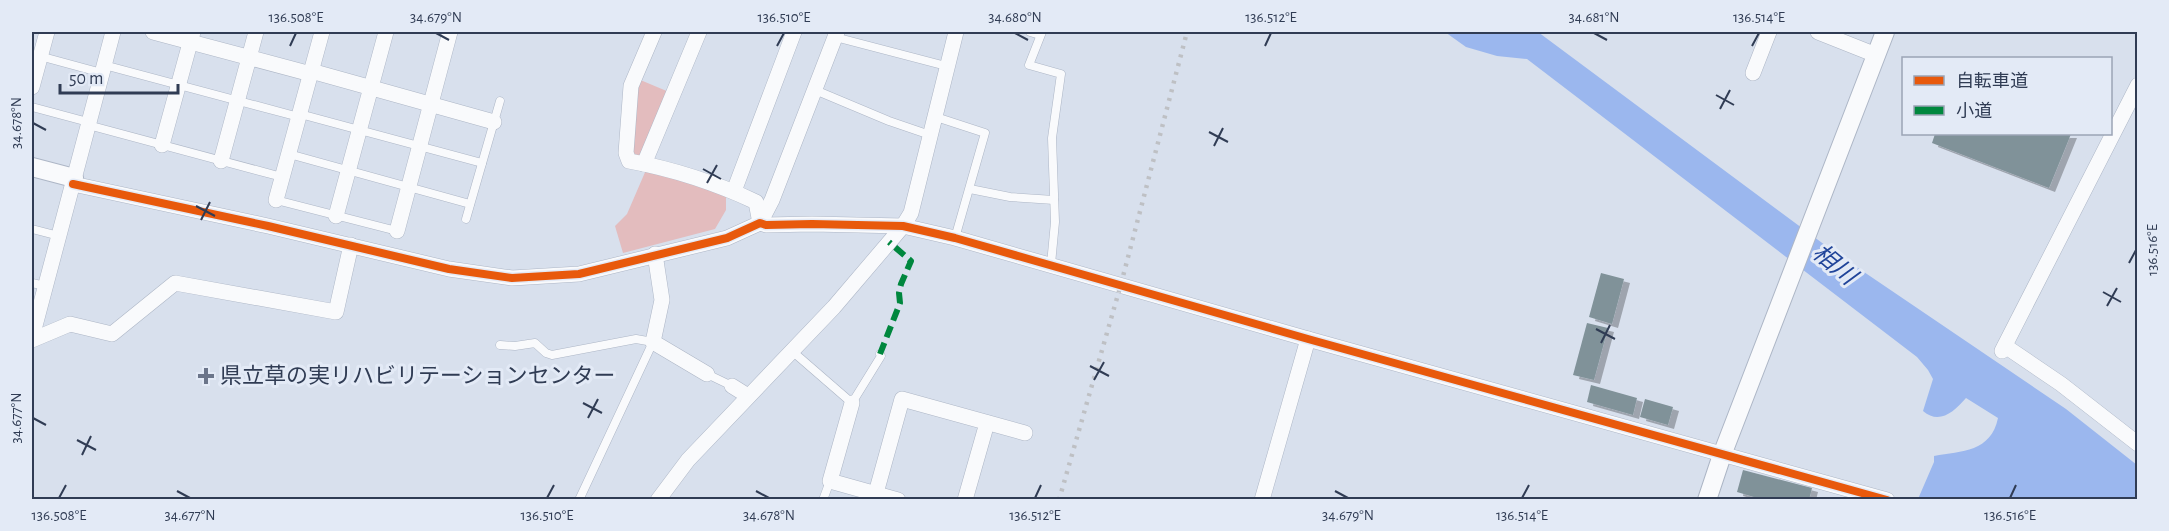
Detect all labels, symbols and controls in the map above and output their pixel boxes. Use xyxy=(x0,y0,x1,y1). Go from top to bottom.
text: 136.508°E xyxy=(269,10,323,25)
text: 34.679°N xyxy=(410,10,462,25)
text: 136.510°E xyxy=(758,10,810,25)
text: 34.680°N xyxy=(988,10,1042,25)
text: 136.512°E xyxy=(1245,10,1297,25)
text: 34.681°N xyxy=(1569,10,1619,25)
text: 136.514°E xyxy=(1733,10,1785,25)
scale bar xyxy=(60,57,178,95)
legend xyxy=(1902,57,2112,135)
text: 50 m xyxy=(69,70,103,88)
text: 自転車道 xyxy=(1956,71,2028,91)
text: 34.678°N xyxy=(9,97,24,149)
text: 小道 xyxy=(1956,101,1992,121)
text: 136.516°E xyxy=(2145,224,2160,276)
water label: 相川 xyxy=(1808,239,1864,292)
place label: 県立草の実リハビリテーションセンター xyxy=(220,364,616,387)
marker: 県立草の実リハビリテーションセンター xyxy=(197,367,215,385)
text: 34.677°N xyxy=(9,392,24,444)
text: 136.508°E xyxy=(32,508,86,523)
text: 34.677°N xyxy=(164,508,216,523)
text: 136.510°E xyxy=(521,508,573,523)
text: 34.678°N xyxy=(743,508,795,523)
text: 136.512°E xyxy=(1009,508,1061,523)
text: 34.679°N xyxy=(1322,508,1374,523)
text: 136.514°E xyxy=(1496,508,1548,523)
text: 136.516°E xyxy=(1984,508,2036,523)

